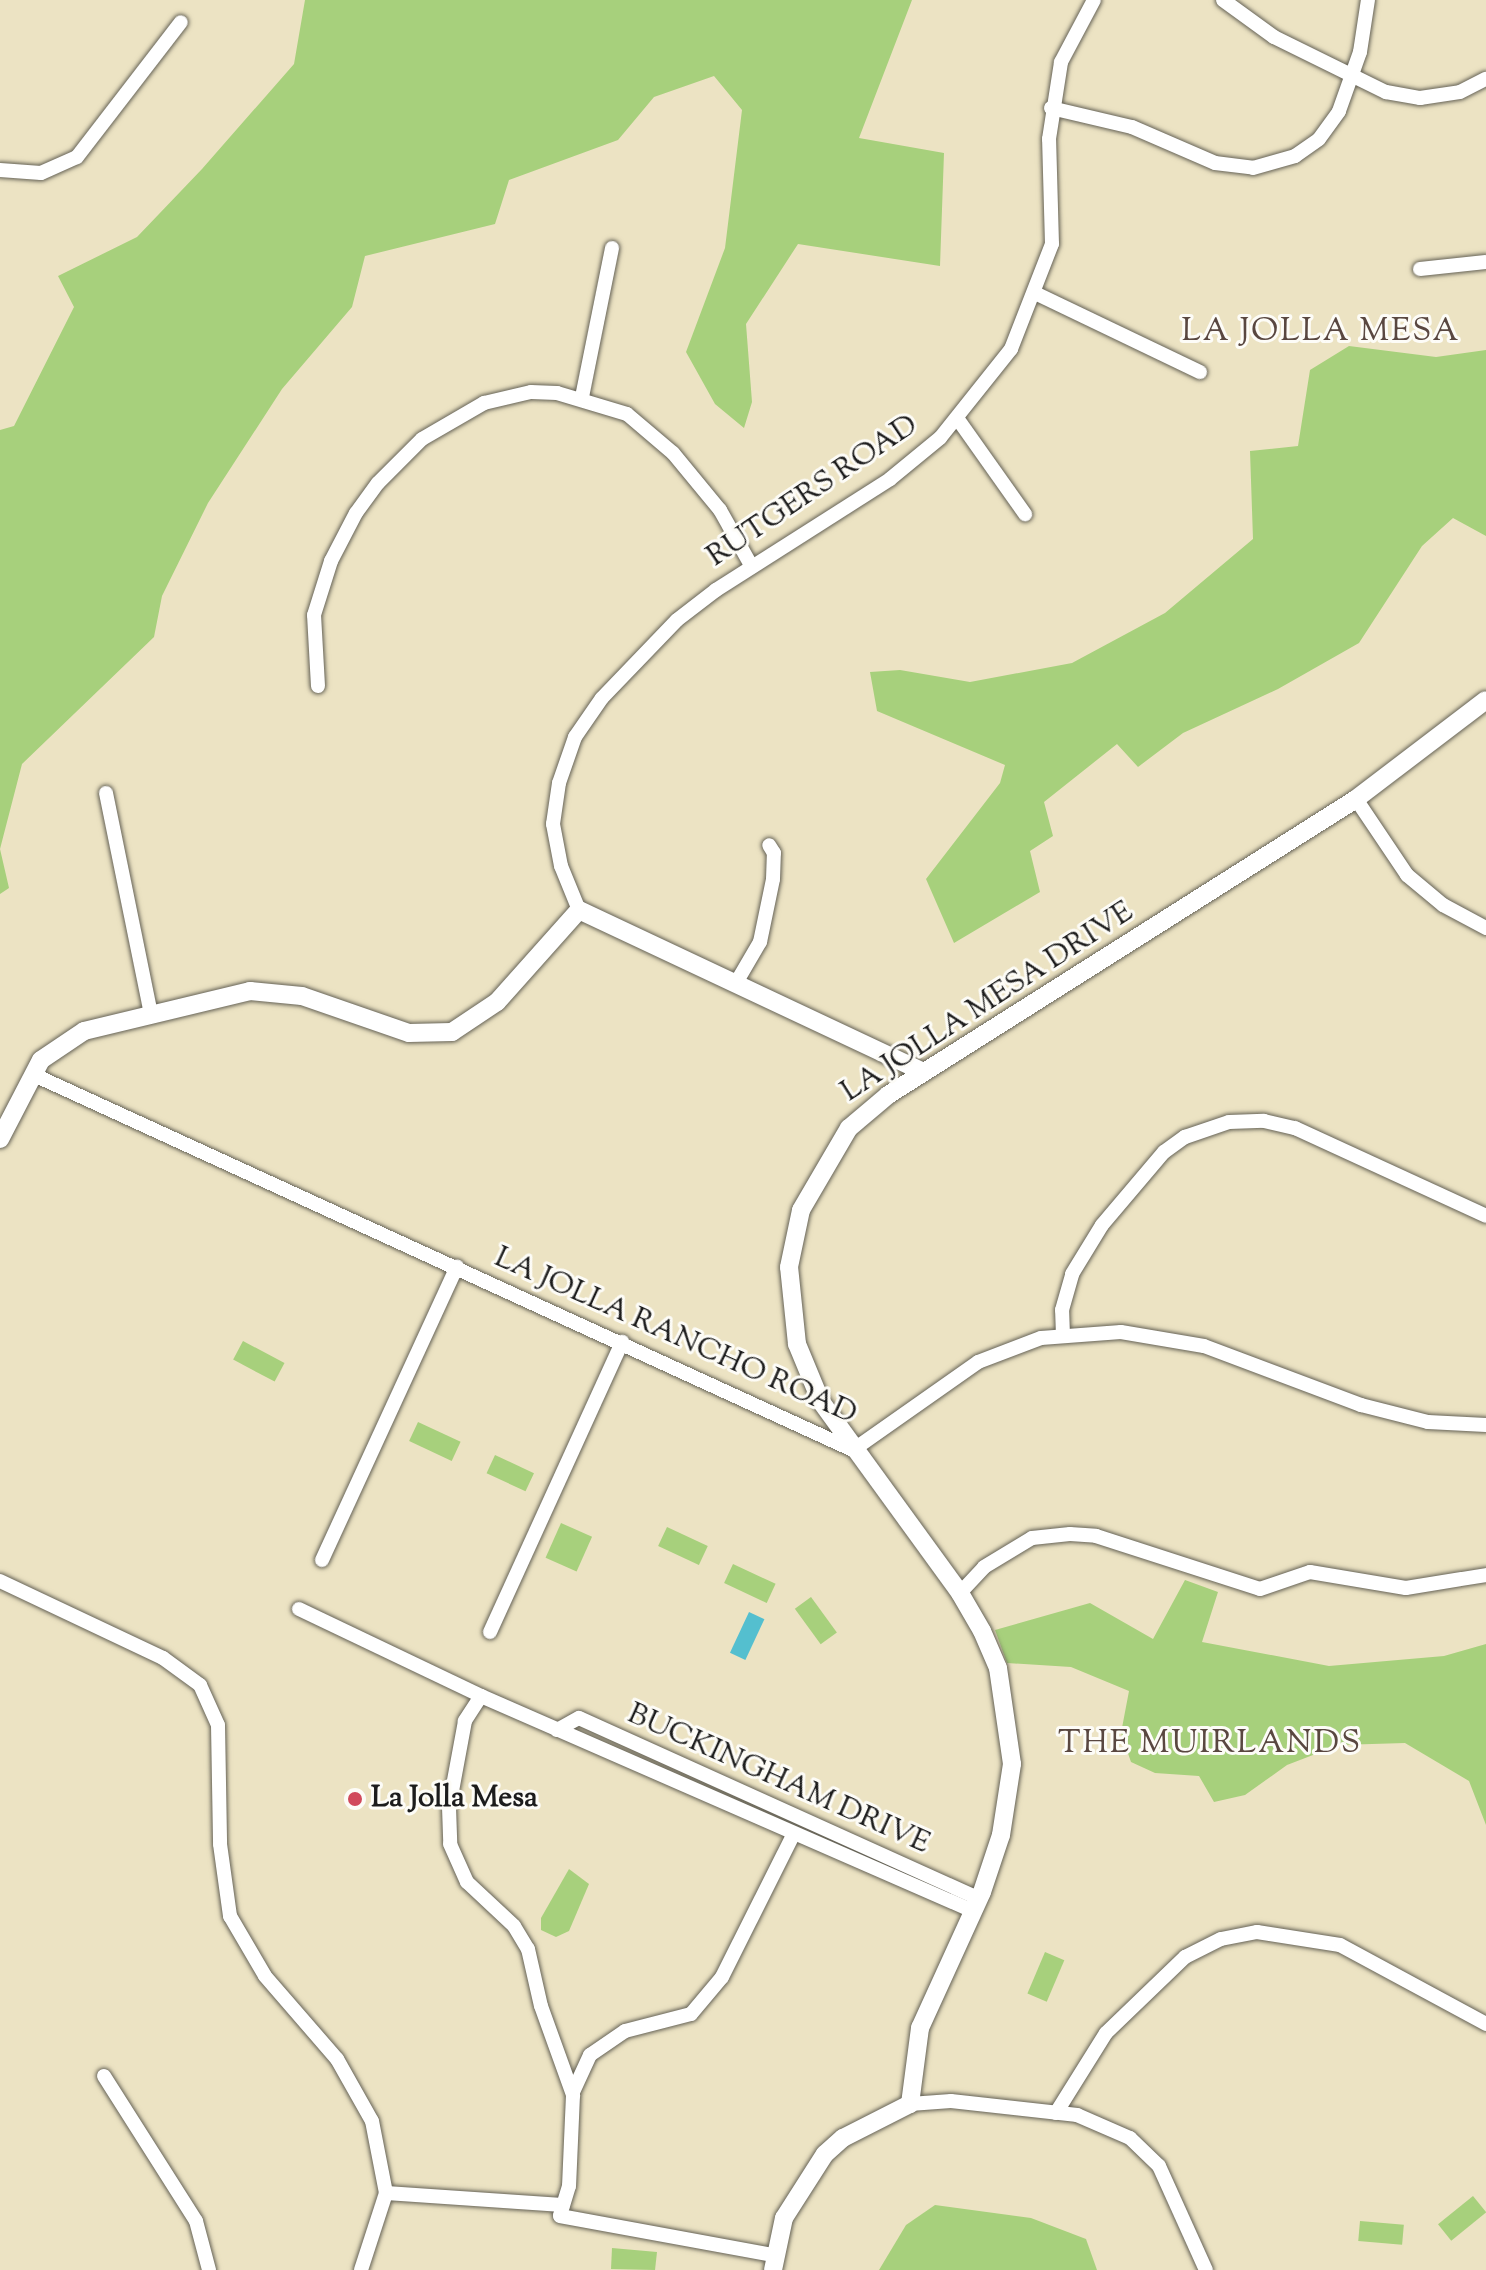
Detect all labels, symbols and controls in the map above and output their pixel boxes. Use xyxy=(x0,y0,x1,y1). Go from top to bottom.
district label: LA JOLLA MESA xyxy=(1182,313,1460,351)
street label: RUTGERS ROAD xyxy=(701,408,925,576)
street label: LA JOLLA MESA DRIVE xyxy=(835,895,1141,1111)
street label: LA JOLLA RANCHO ROAD xyxy=(488,1241,862,1433)
street label: BUCKINGHAM DRIVE xyxy=(621,1697,935,1863)
district label: THE MUIRLANDS xyxy=(1058,1725,1362,1763)
place label: La Jolla Mesa xyxy=(371,1781,538,1817)
marker: La Jolla Mesa xyxy=(346,1790,364,1808)

